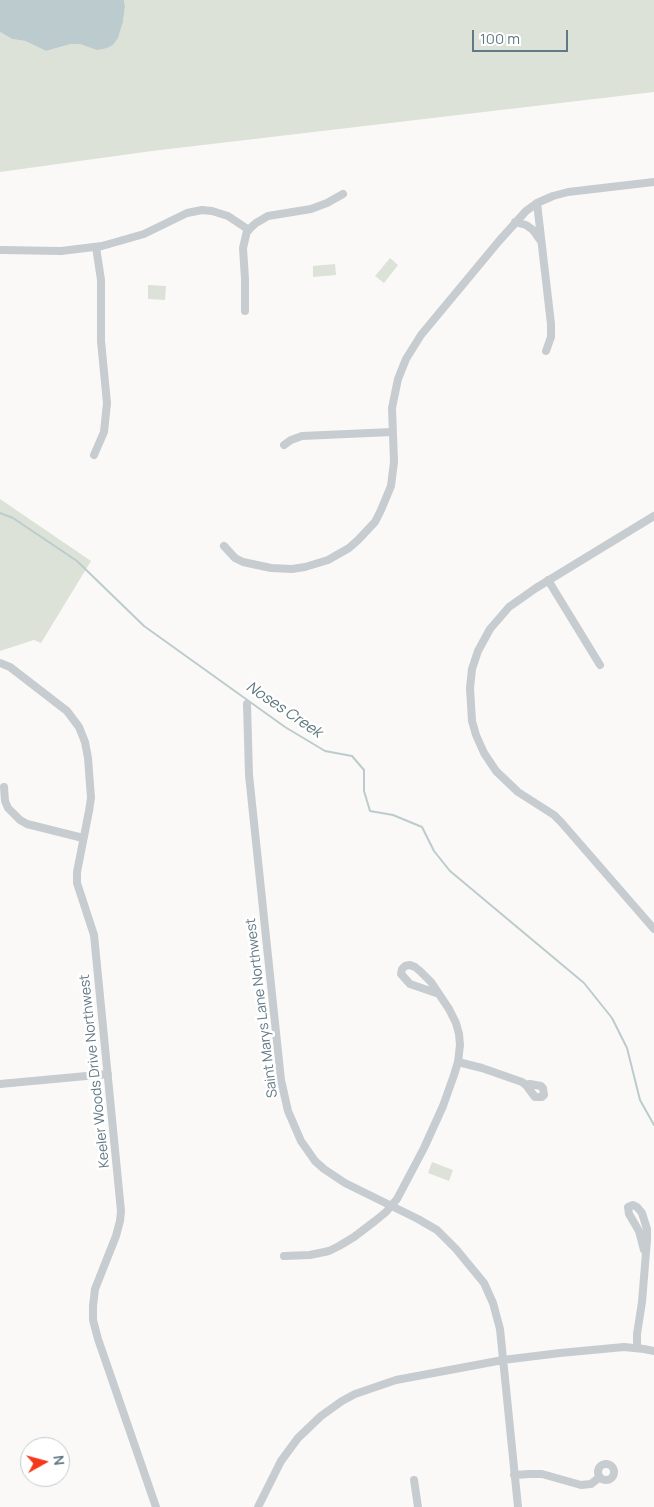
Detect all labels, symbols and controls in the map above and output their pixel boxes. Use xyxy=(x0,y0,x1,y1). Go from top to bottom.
scale bar xyxy=(474,20,570,52)
text: 100 m xyxy=(480,28,520,49)
water label: Noses Creek xyxy=(243,678,325,742)
street label: Saint Marys Lane Northwest xyxy=(243,917,281,1099)
street label: Keeler Woods Drive Northwest xyxy=(76,973,114,1169)
north arrow xyxy=(20,1437,70,1487)
text: N xyxy=(49,1454,69,1466)

